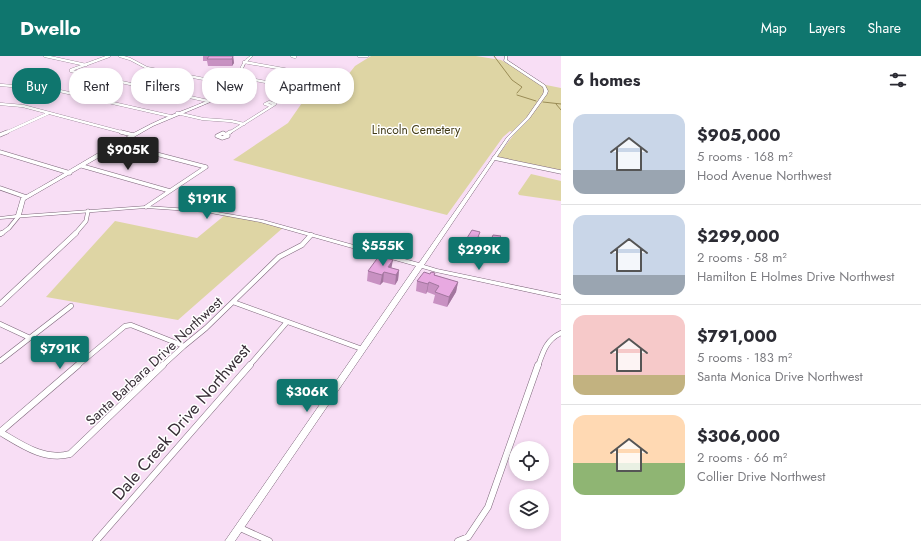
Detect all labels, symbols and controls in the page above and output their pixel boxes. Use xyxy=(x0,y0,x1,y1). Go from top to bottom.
text: Dwello xyxy=(20,15,81,42)
text: Map xyxy=(761,18,787,38)
text: Layers xyxy=(809,18,845,38)
text: Share xyxy=(867,18,901,38)
chip: Buy xyxy=(12,68,61,104)
chip: Rent xyxy=(69,68,123,104)
chip: Filters xyxy=(131,68,194,104)
chip: New xyxy=(202,68,257,104)
chip: Apartment xyxy=(265,68,354,104)
text: 6 homes xyxy=(573,68,641,92)
icon: filters xyxy=(887,69,909,91)
park label: Lincoln Cemetery xyxy=(372,121,461,139)
text: $905,000 xyxy=(697,123,780,147)
icon: home xyxy=(605,130,653,178)
pin: $905K xyxy=(100,137,156,171)
text: $905K xyxy=(107,140,149,159)
text: 5 rooms · 168 m² xyxy=(697,147,793,166)
text: Hood Avenue Northwest xyxy=(697,166,831,185)
pin: $191K xyxy=(179,186,235,220)
text: $191K xyxy=(187,189,227,208)
text: $299,000 xyxy=(697,224,780,248)
icon: home xyxy=(605,231,653,279)
pin: $555K xyxy=(355,233,411,267)
text: $555K xyxy=(362,236,404,255)
pin: $299K xyxy=(451,237,507,271)
text: $299K xyxy=(457,240,501,259)
text: 2 rooms · 58 m² xyxy=(697,248,787,267)
text: Hamilton E Holmes Drive Northwest xyxy=(697,267,894,286)
street label: Santa Barbara Drive Northwest xyxy=(81,292,227,430)
text: $791,000 xyxy=(697,324,777,348)
icon: home xyxy=(605,331,653,379)
pin: $791K xyxy=(32,336,88,370)
text: $791K xyxy=(40,339,80,358)
street label: Dale Creek Drive Northwest xyxy=(106,339,256,505)
text: 5 rooms · 183 m² xyxy=(697,348,792,367)
text: Santa Monica Drive Northwest xyxy=(697,367,863,386)
pin: $306K xyxy=(279,379,335,413)
text: $306K xyxy=(286,382,328,401)
text: $306,000 xyxy=(697,424,780,448)
icon: home xyxy=(605,431,653,479)
map controls xyxy=(509,441,549,529)
button: locate xyxy=(509,441,549,481)
text: 2 rooms · 66 m² xyxy=(697,448,787,467)
text: Collier Drive Northwest xyxy=(697,467,825,486)
button: layers xyxy=(509,489,549,529)

